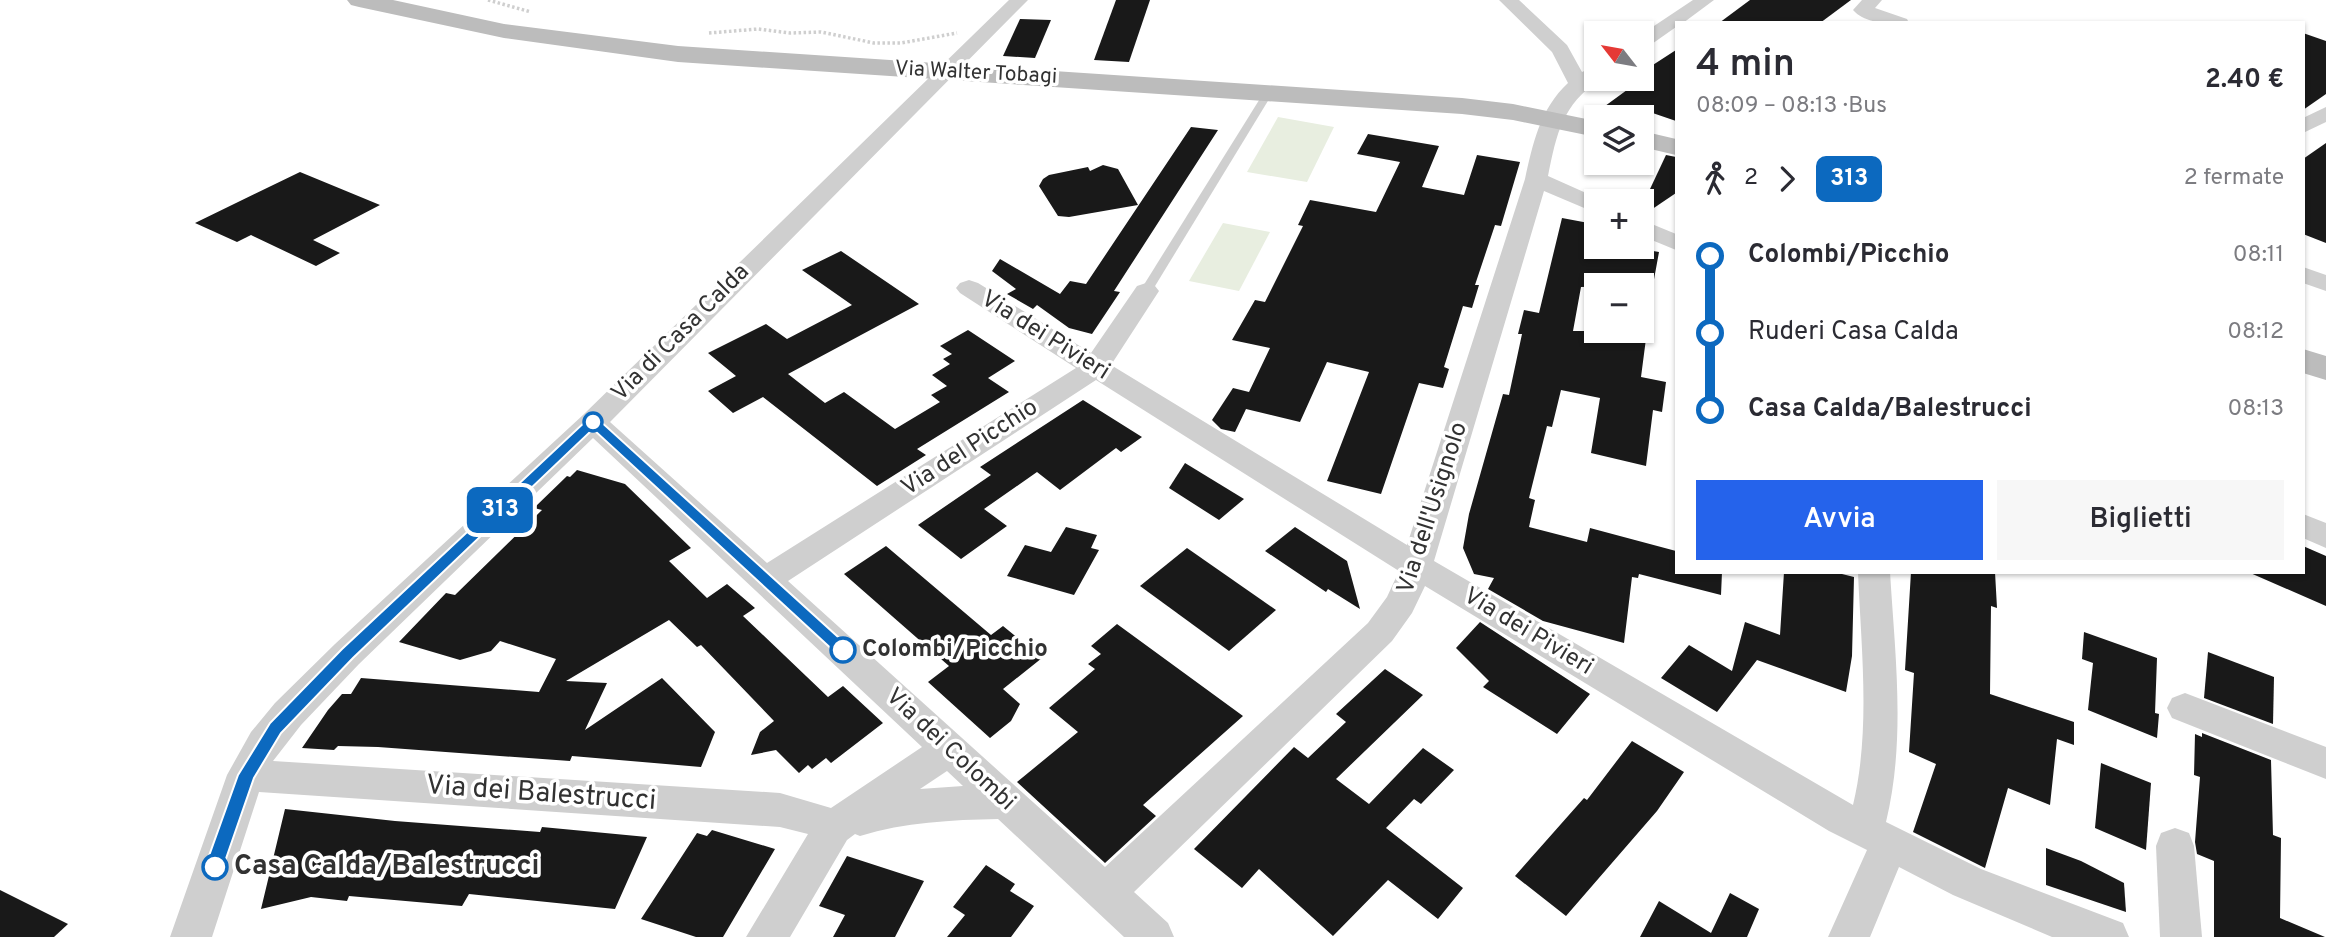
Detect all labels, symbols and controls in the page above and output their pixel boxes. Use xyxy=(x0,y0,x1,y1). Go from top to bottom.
north arrow xyxy=(1584,21,1654,91)
map controls xyxy=(1584,21,1654,343)
text: 4 min xyxy=(1696,41,1795,90)
street label: Via Walter Tobagi xyxy=(894,55,1058,91)
text: 2.40 € xyxy=(2205,64,2284,97)
text: 08:09 – 08:13 · Bus xyxy=(1696,92,1887,121)
button: layers xyxy=(1584,105,1654,175)
icon: walk xyxy=(1696,160,1734,198)
icon: forward xyxy=(1768,160,1806,198)
text: 2 xyxy=(1744,164,1758,193)
text: 313 xyxy=(1830,164,1868,194)
text: 2 fermate xyxy=(2184,164,2284,193)
button: + xyxy=(1584,189,1654,259)
text: Colombi/Picchio xyxy=(1748,239,1949,272)
text: 08:11 xyxy=(2233,241,2284,270)
street label: Via di Casa Calda xyxy=(606,258,756,408)
button: − xyxy=(1584,273,1654,343)
street label: Via dei Pivieri xyxy=(975,285,1115,387)
text: Ruderi Casa Calda xyxy=(1748,316,1959,349)
text: 08:12 xyxy=(2227,318,2284,347)
street label: Via del Picchio xyxy=(896,393,1044,503)
text: Casa Calda/Balestrucci xyxy=(1748,393,2032,426)
text: 08:13 xyxy=(2228,395,2284,424)
unlabelled marker xyxy=(583,412,603,432)
street label: Via dell'Usignolo xyxy=(1391,419,1475,597)
button: Avvia xyxy=(1696,480,1983,560)
button: Biglietti xyxy=(1997,480,2284,560)
line badge: 313 xyxy=(460,487,540,533)
text: 313 xyxy=(481,495,519,525)
street label: Via dei Pivieri xyxy=(1458,581,1598,683)
place label: Colombi/Picchio xyxy=(862,635,1048,665)
marker: Colombi/Picchio xyxy=(830,637,856,663)
street label: Via dei Colombi xyxy=(879,682,1021,818)
street label: Via dei Balestrucci xyxy=(425,768,657,820)
place label: Casa Calda/Balestrucci xyxy=(234,849,540,885)
marker: Casa Calda/Balestrucci xyxy=(202,854,228,880)

